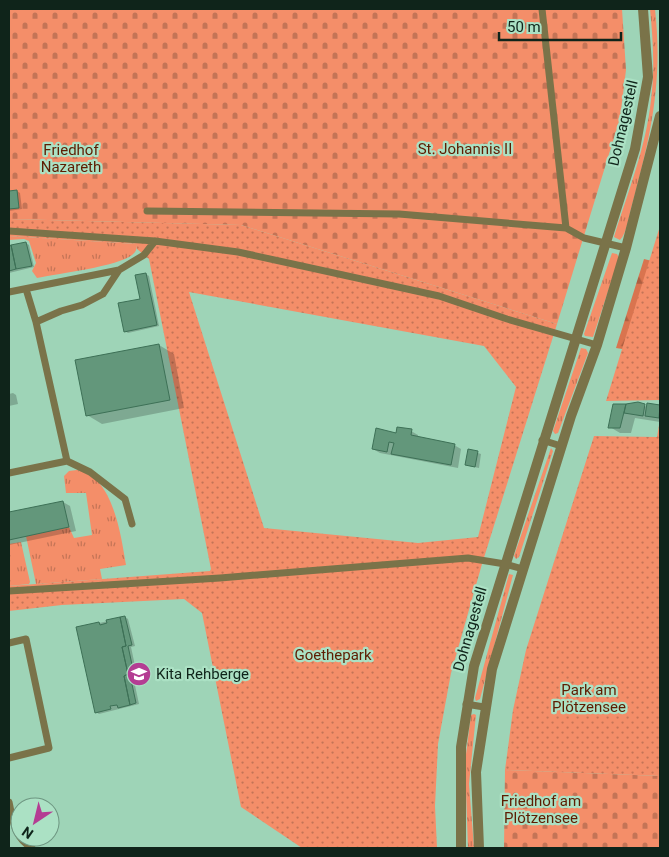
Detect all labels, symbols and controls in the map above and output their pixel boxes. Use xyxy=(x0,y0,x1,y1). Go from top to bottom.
scale bar xyxy=(499,10,622,42)
text: 50 m xyxy=(507,18,541,36)
street label: Dohnagestell xyxy=(604,78,642,168)
park label: St. Johannis II xyxy=(418,140,512,158)
park label: Friedhof Nazareth xyxy=(41,141,101,176)
street label: Dohnagestell xyxy=(449,585,491,673)
park label: Goethepark xyxy=(294,646,372,664)
school or university icon: Kita Rehberge xyxy=(126,661,152,687)
place label: Kita Rehberge xyxy=(156,665,249,683)
park label: Park am Plötzensee xyxy=(552,681,626,716)
park label: Friedhof am Plötzensee xyxy=(501,792,581,827)
north arrow xyxy=(10,797,60,847)
text: N xyxy=(19,823,36,842)

